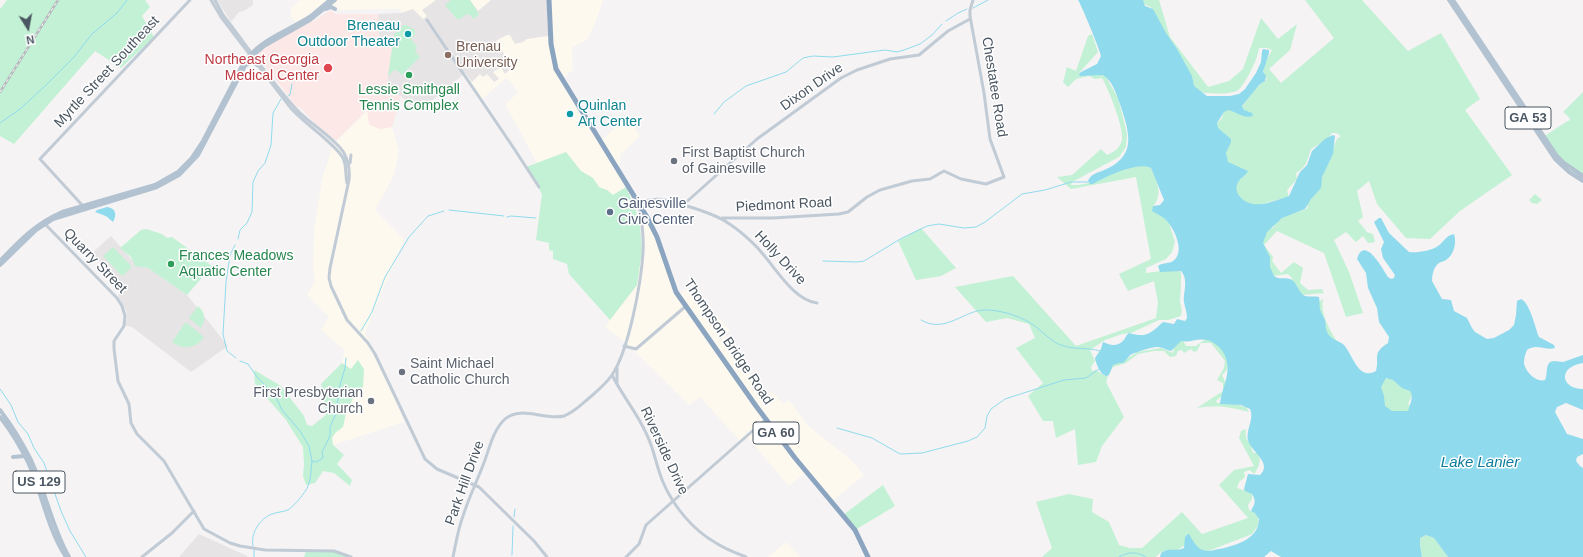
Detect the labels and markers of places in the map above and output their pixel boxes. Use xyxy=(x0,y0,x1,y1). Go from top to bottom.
place label: Breneau Outdoor Theater xyxy=(297,18,400,50)
marker: Breneau Outdoor Theater xyxy=(403,29,413,39)
place label: Brenau University xyxy=(456,39,517,72)
marker: Brenau University xyxy=(443,50,453,60)
place label: Northeast Georgia Medical Center xyxy=(205,52,319,84)
marker: Northeast Georgia Medical Center xyxy=(322,62,334,74)
marker: Lessie Smithgall Tennis Complex xyxy=(404,70,414,80)
place label: Lessie Smithgall Tennis Complex xyxy=(358,82,460,114)
place label: Quinlan Art Center xyxy=(578,98,642,130)
marker: Quinlan Art Center xyxy=(565,109,575,119)
place label: First Baptist Church of Gainesville xyxy=(682,145,805,178)
marker: First Baptist Church of Gainesville xyxy=(669,156,679,166)
place label: Gainesville Civic Center xyxy=(618,196,694,228)
marker: Gainesville Civic Center xyxy=(605,207,615,217)
place label: Frances Meadows Aquatic Center xyxy=(179,248,293,280)
marker: Frances Meadows Aquatic Center xyxy=(166,259,176,269)
place label: Saint Michael Catholic Church xyxy=(410,356,510,388)
marker: Saint Michael Catholic Church xyxy=(397,367,407,377)
place label: First Presbyterian Church xyxy=(253,385,363,418)
marker: First Presbyterian Church xyxy=(366,396,376,406)

